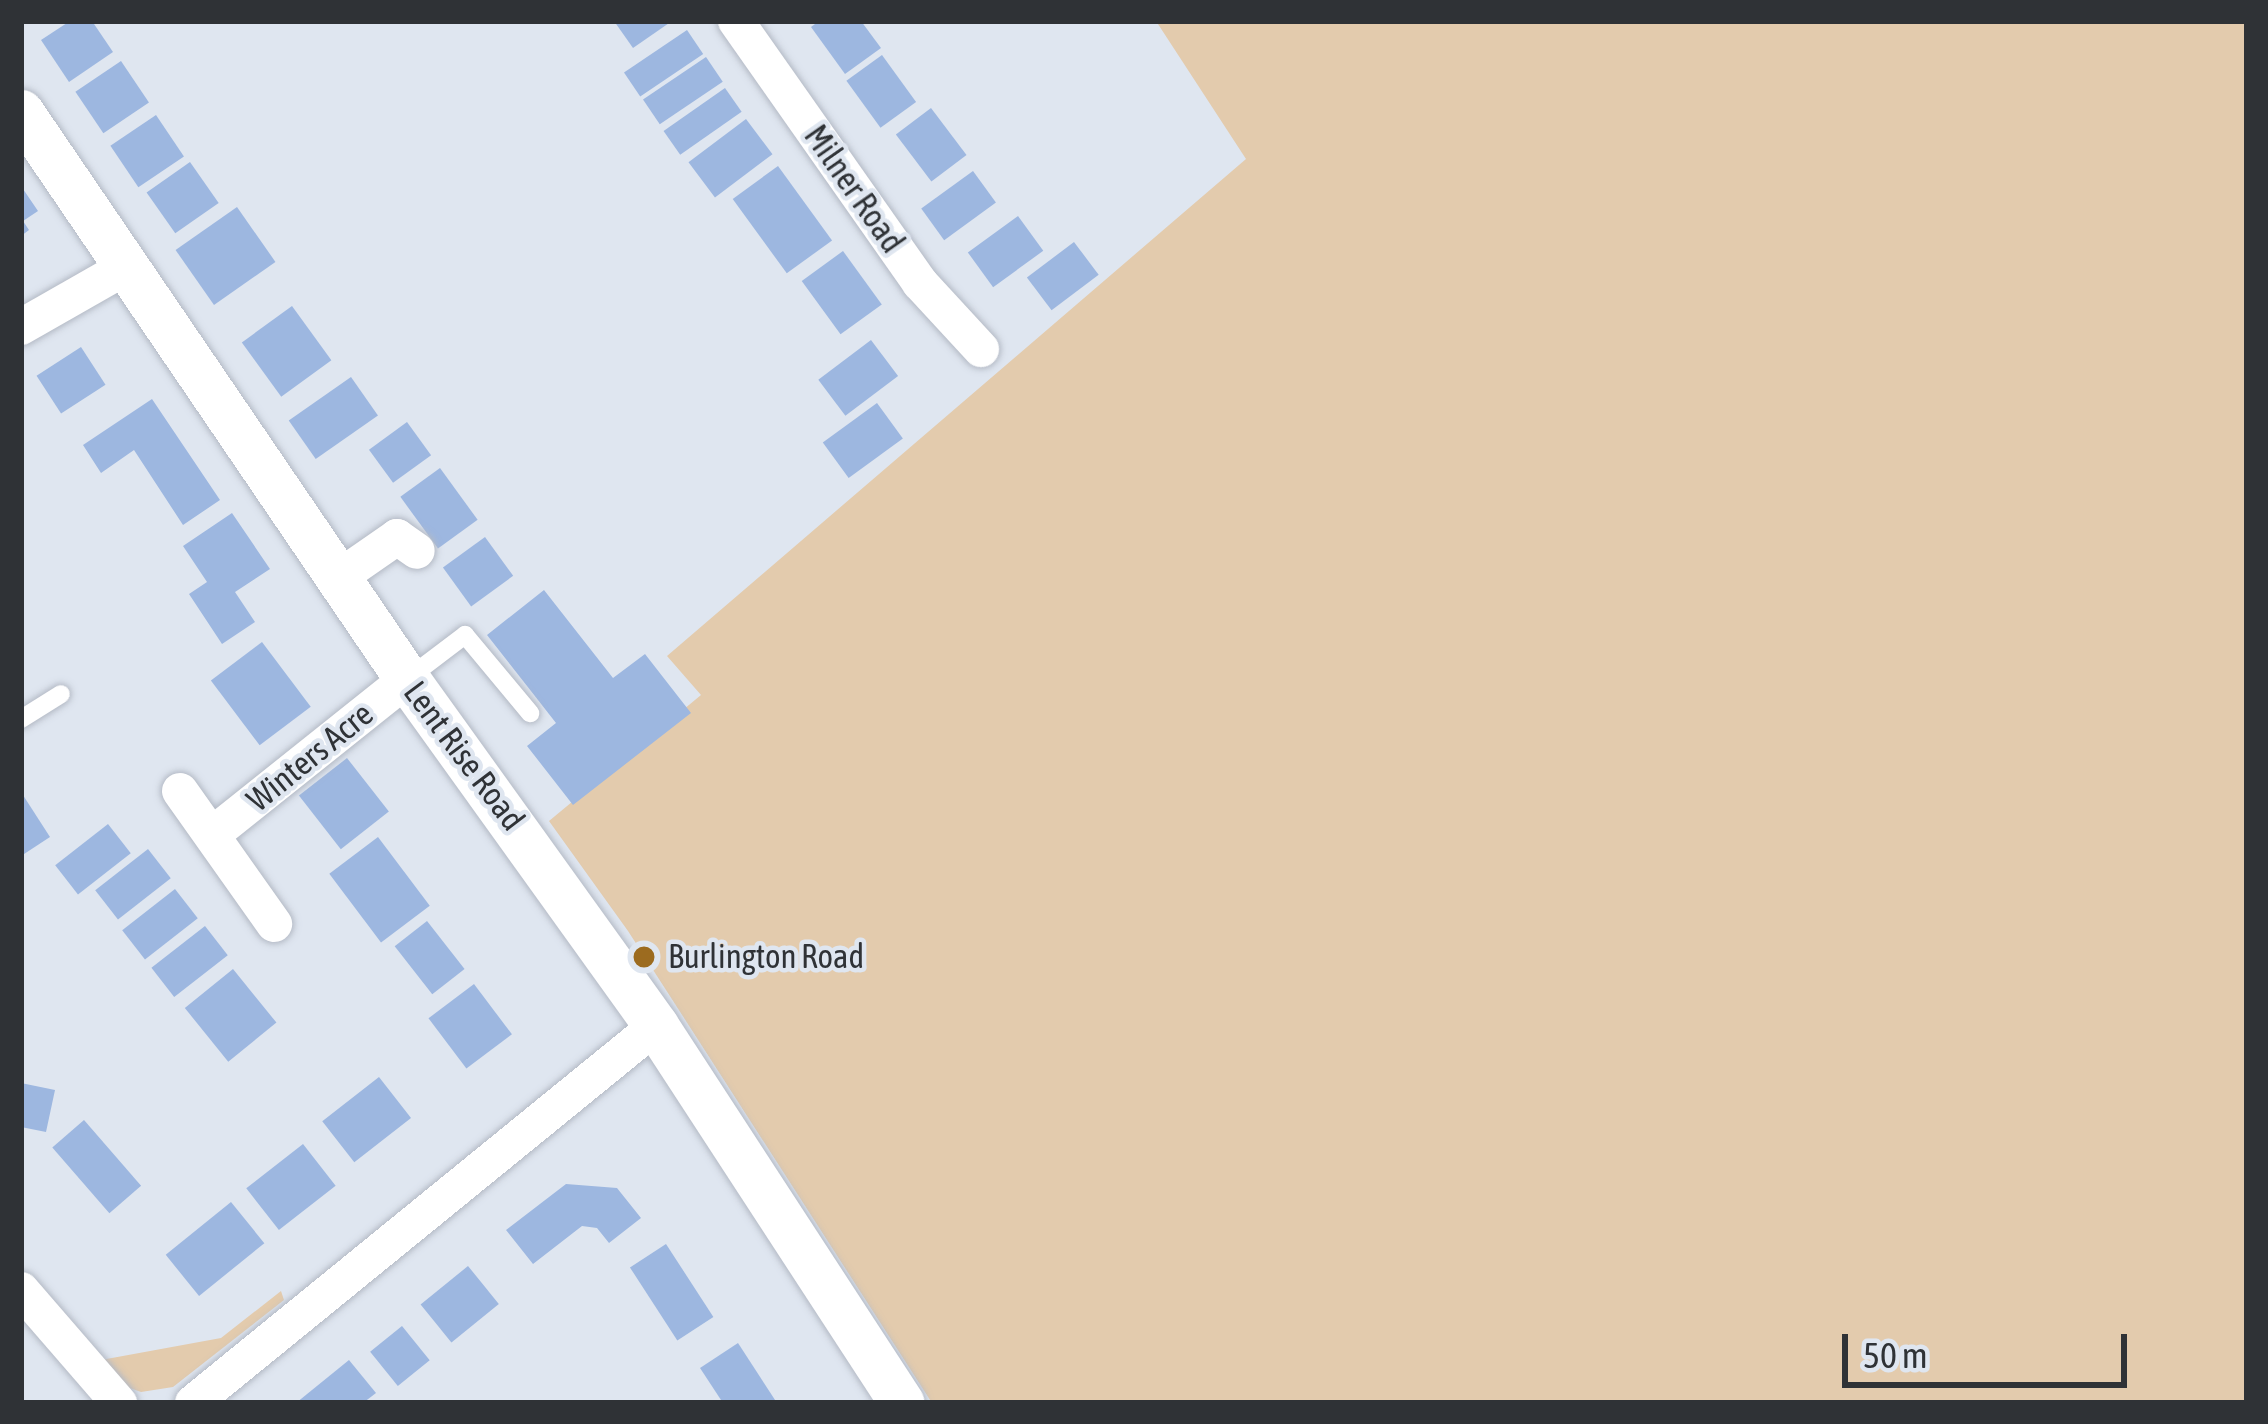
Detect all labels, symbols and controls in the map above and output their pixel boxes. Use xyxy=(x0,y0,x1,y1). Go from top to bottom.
street label: Milner Road xyxy=(796,118,912,260)
street label: Lent Rise Road xyxy=(395,674,533,838)
street label: Winters Acre xyxy=(239,694,381,820)
place label: Burlington Road xyxy=(668,937,864,977)
marker: Burlington Road xyxy=(631,944,657,970)
scale bar xyxy=(1848,1310,2133,1384)
text: 50 m xyxy=(1863,1334,1928,1376)

